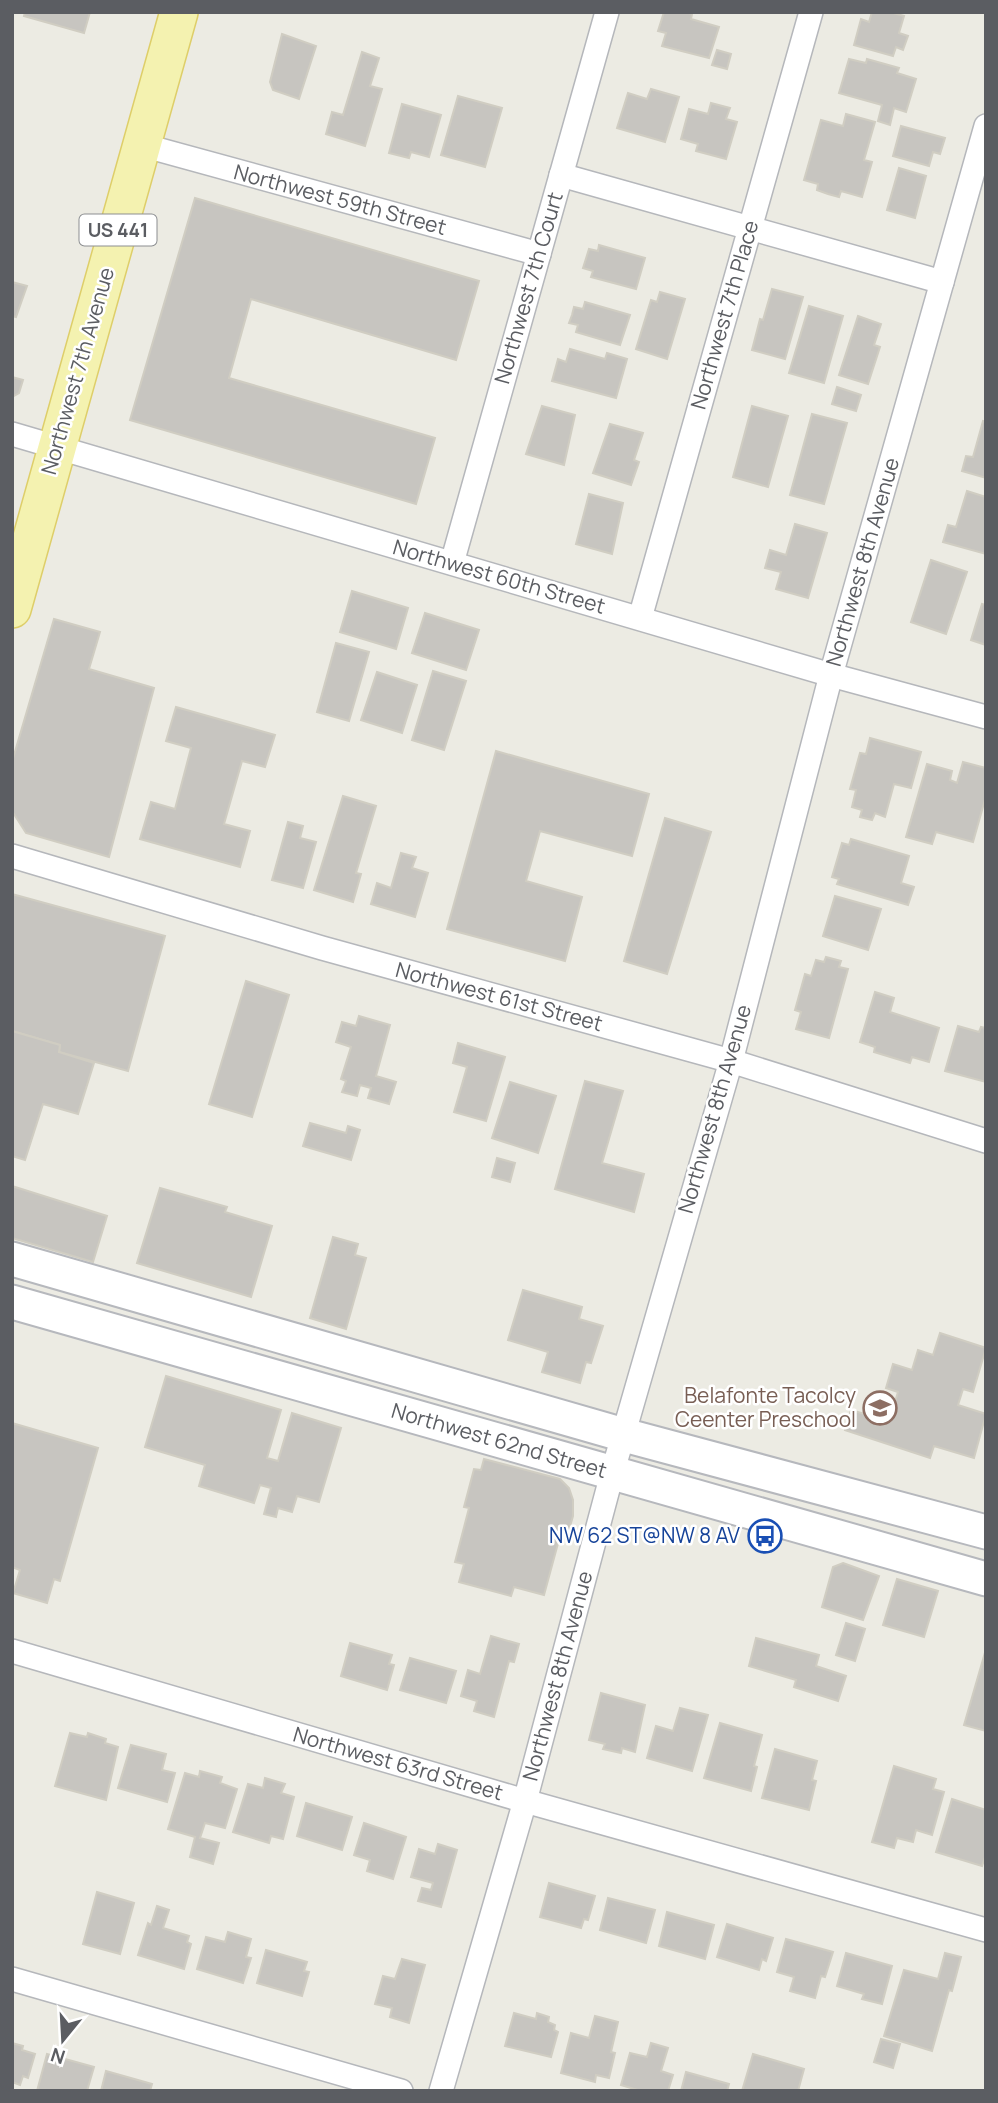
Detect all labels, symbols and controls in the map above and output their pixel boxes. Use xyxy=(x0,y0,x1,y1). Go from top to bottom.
street label: Northwest 59th Street xyxy=(231,157,450,241)
street label: Northwest 7th Court xyxy=(487,189,569,387)
road number: US 441 xyxy=(80,214,156,246)
street label: Northwest 7th Place xyxy=(684,217,764,412)
street label: Northwest 7th Avenue xyxy=(34,264,120,478)
street label: Northwest 8th Avenue xyxy=(819,454,905,669)
street label: Northwest 60th Street xyxy=(390,532,609,620)
street label: Northwest 61st Street xyxy=(393,955,606,1037)
street label: Northwest 8th Avenue xyxy=(671,1001,757,1216)
place label: Belafonte Tacolcy Ceenter Preschool xyxy=(675,1381,856,1433)
school or university icon: Belafonte Tacolcy Ceenter Preschool xyxy=(861,1389,899,1427)
street label: Northwest 62nd Street xyxy=(388,1396,610,1484)
bus stop icon: NW 62 ST@NW 8 AV xyxy=(746,1517,784,1555)
place label: NW 62 ST@NW 8 AV xyxy=(549,1521,740,1549)
street label: Northwest 8th Avenue xyxy=(516,1568,599,1784)
street label: Northwest 63rd Street xyxy=(290,1720,507,1806)
north arrow xyxy=(28,2005,98,2075)
text: N xyxy=(47,2042,68,2071)

